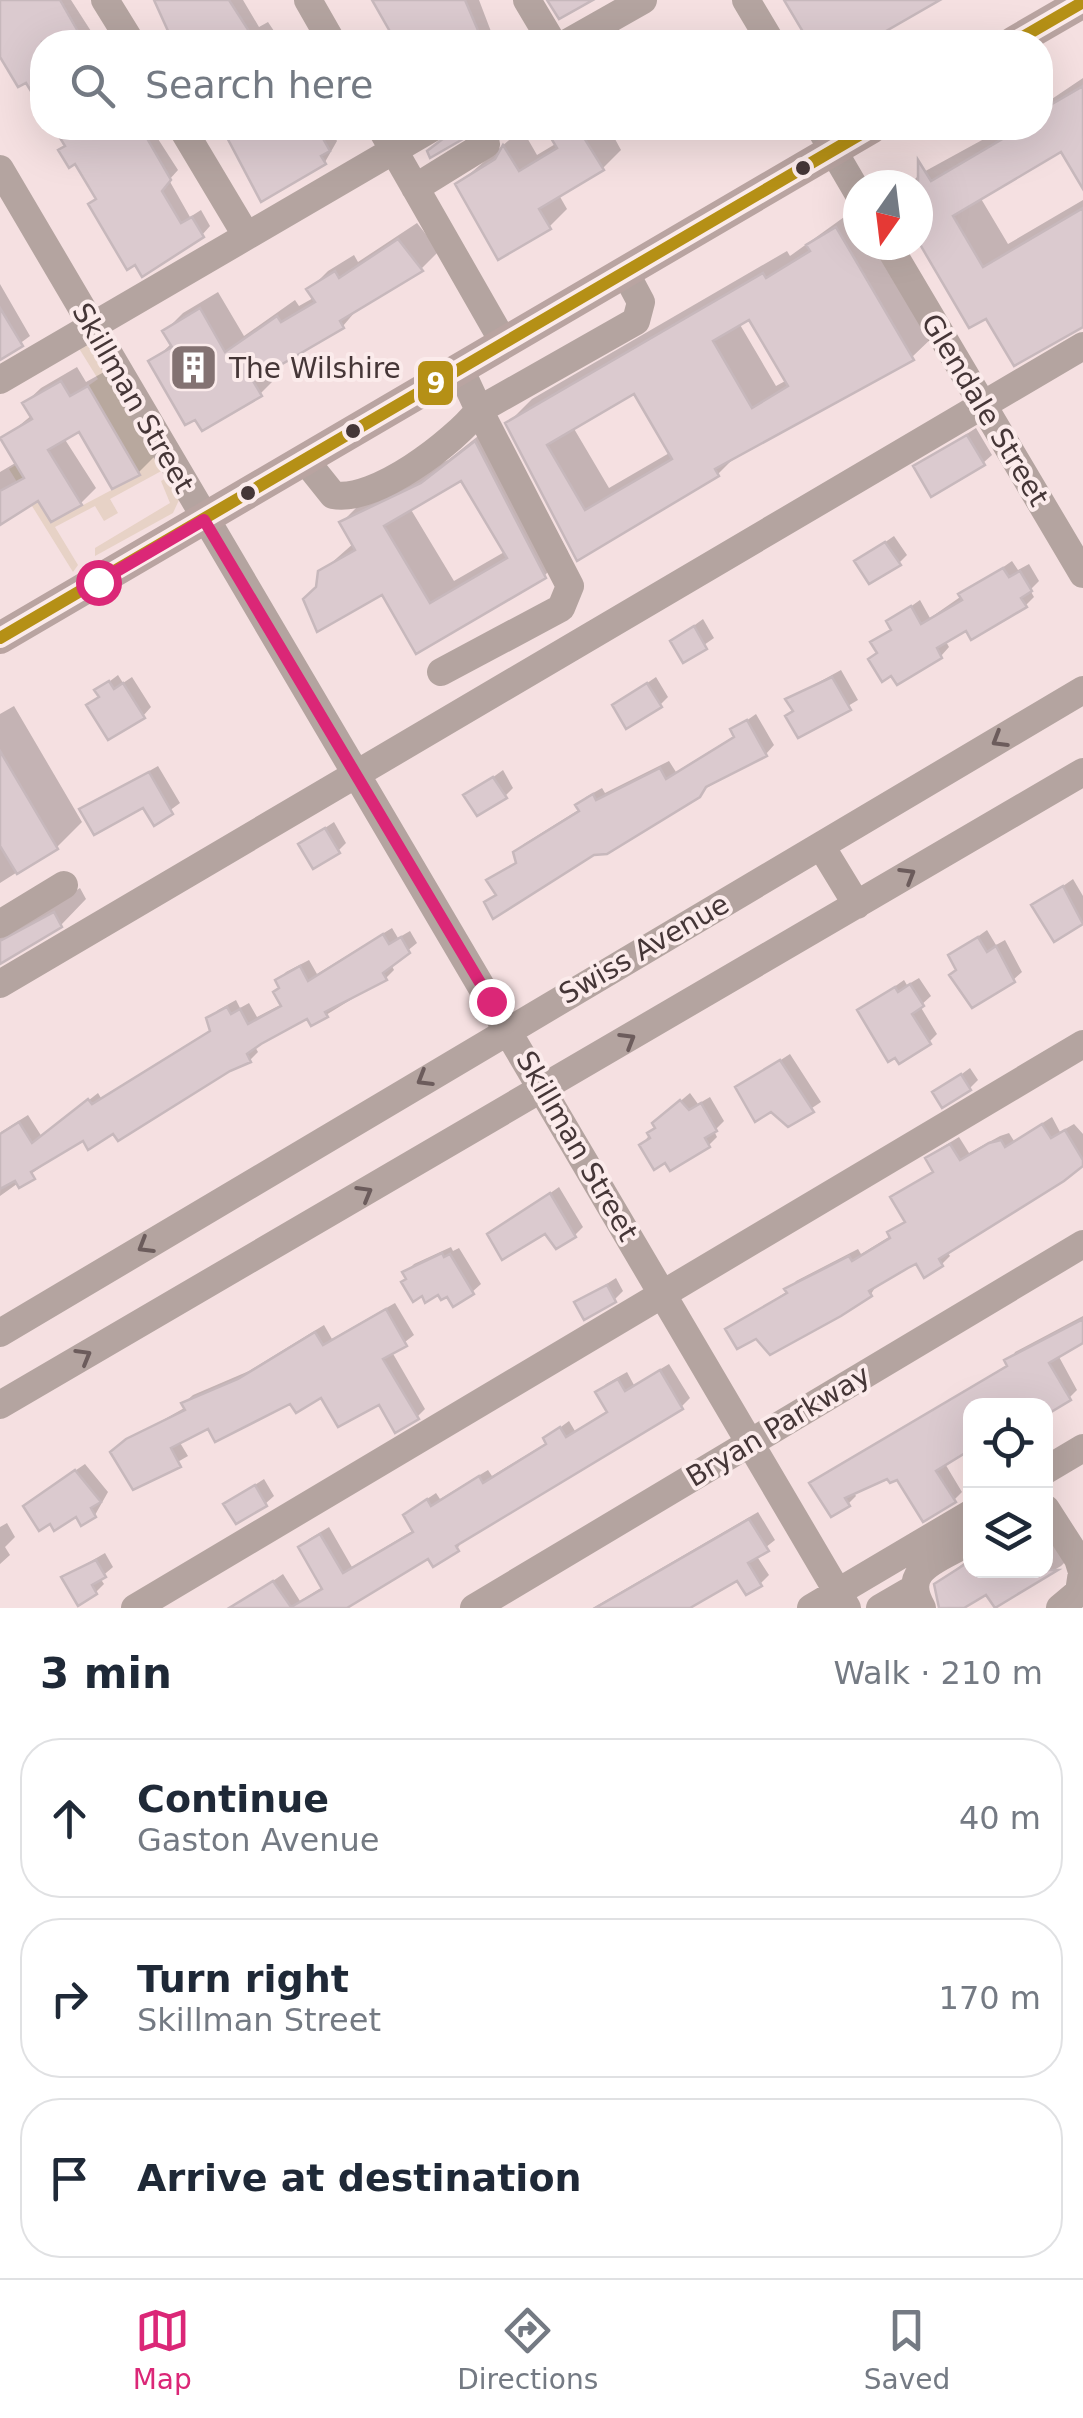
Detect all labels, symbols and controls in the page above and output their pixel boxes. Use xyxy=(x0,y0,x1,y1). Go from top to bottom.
search box xyxy=(30,30,1053,140)
icon: search xyxy=(65,58,120,113)
text: Search here xyxy=(145,63,373,107)
unlabelled marker xyxy=(793,158,813,178)
north arrow xyxy=(843,170,933,260)
street label: Skillman Street xyxy=(65,297,201,499)
street label: Glendale Street xyxy=(915,308,1055,512)
building icon: The Wilshire xyxy=(168,342,220,394)
place label: The Wilshire xyxy=(228,352,401,385)
line badge: 9 xyxy=(416,359,455,407)
text: 9 xyxy=(426,367,446,400)
unlabelled marker xyxy=(343,421,363,441)
unlabelled marker xyxy=(238,483,258,503)
route start xyxy=(76,560,122,606)
one-way arrow xyxy=(992,728,1010,747)
one-way arrow xyxy=(898,868,916,887)
street label: Swiss Avenue xyxy=(553,887,735,1011)
route end xyxy=(469,979,515,1025)
one-way arrow xyxy=(618,1033,636,1052)
street label: Skillman Street xyxy=(509,1045,645,1247)
one-way arrow xyxy=(417,1067,435,1086)
one-way arrow xyxy=(355,1186,373,1205)
one-way arrow xyxy=(138,1234,156,1253)
one-way arrow xyxy=(73,1349,91,1368)
street label: Bryan Parkway xyxy=(680,1358,876,1494)
map controls xyxy=(963,1398,1053,1578)
button: locate xyxy=(963,1398,1053,1488)
button: layers xyxy=(963,1488,1053,1578)
text: 3 min xyxy=(40,1649,172,1698)
text: Walk · 210 m xyxy=(833,1654,1043,1692)
text: Continue xyxy=(137,1777,329,1821)
icon: ahead xyxy=(42,1791,97,1846)
text: 40 m xyxy=(959,1799,1041,1837)
text: Gaston Avenue xyxy=(137,1821,380,1859)
text: Turn right xyxy=(137,1957,349,2001)
icon: right xyxy=(42,1971,97,2026)
text: 170 m xyxy=(939,1979,1041,2017)
text: Skillman Street xyxy=(137,2001,381,2039)
icon: arrive xyxy=(42,2151,97,2206)
text: Arrive at destination xyxy=(137,2156,582,2200)
tab: Map xyxy=(133,2303,192,2396)
tab: Directions xyxy=(457,2303,598,2396)
tab: Saved xyxy=(864,2303,950,2396)

